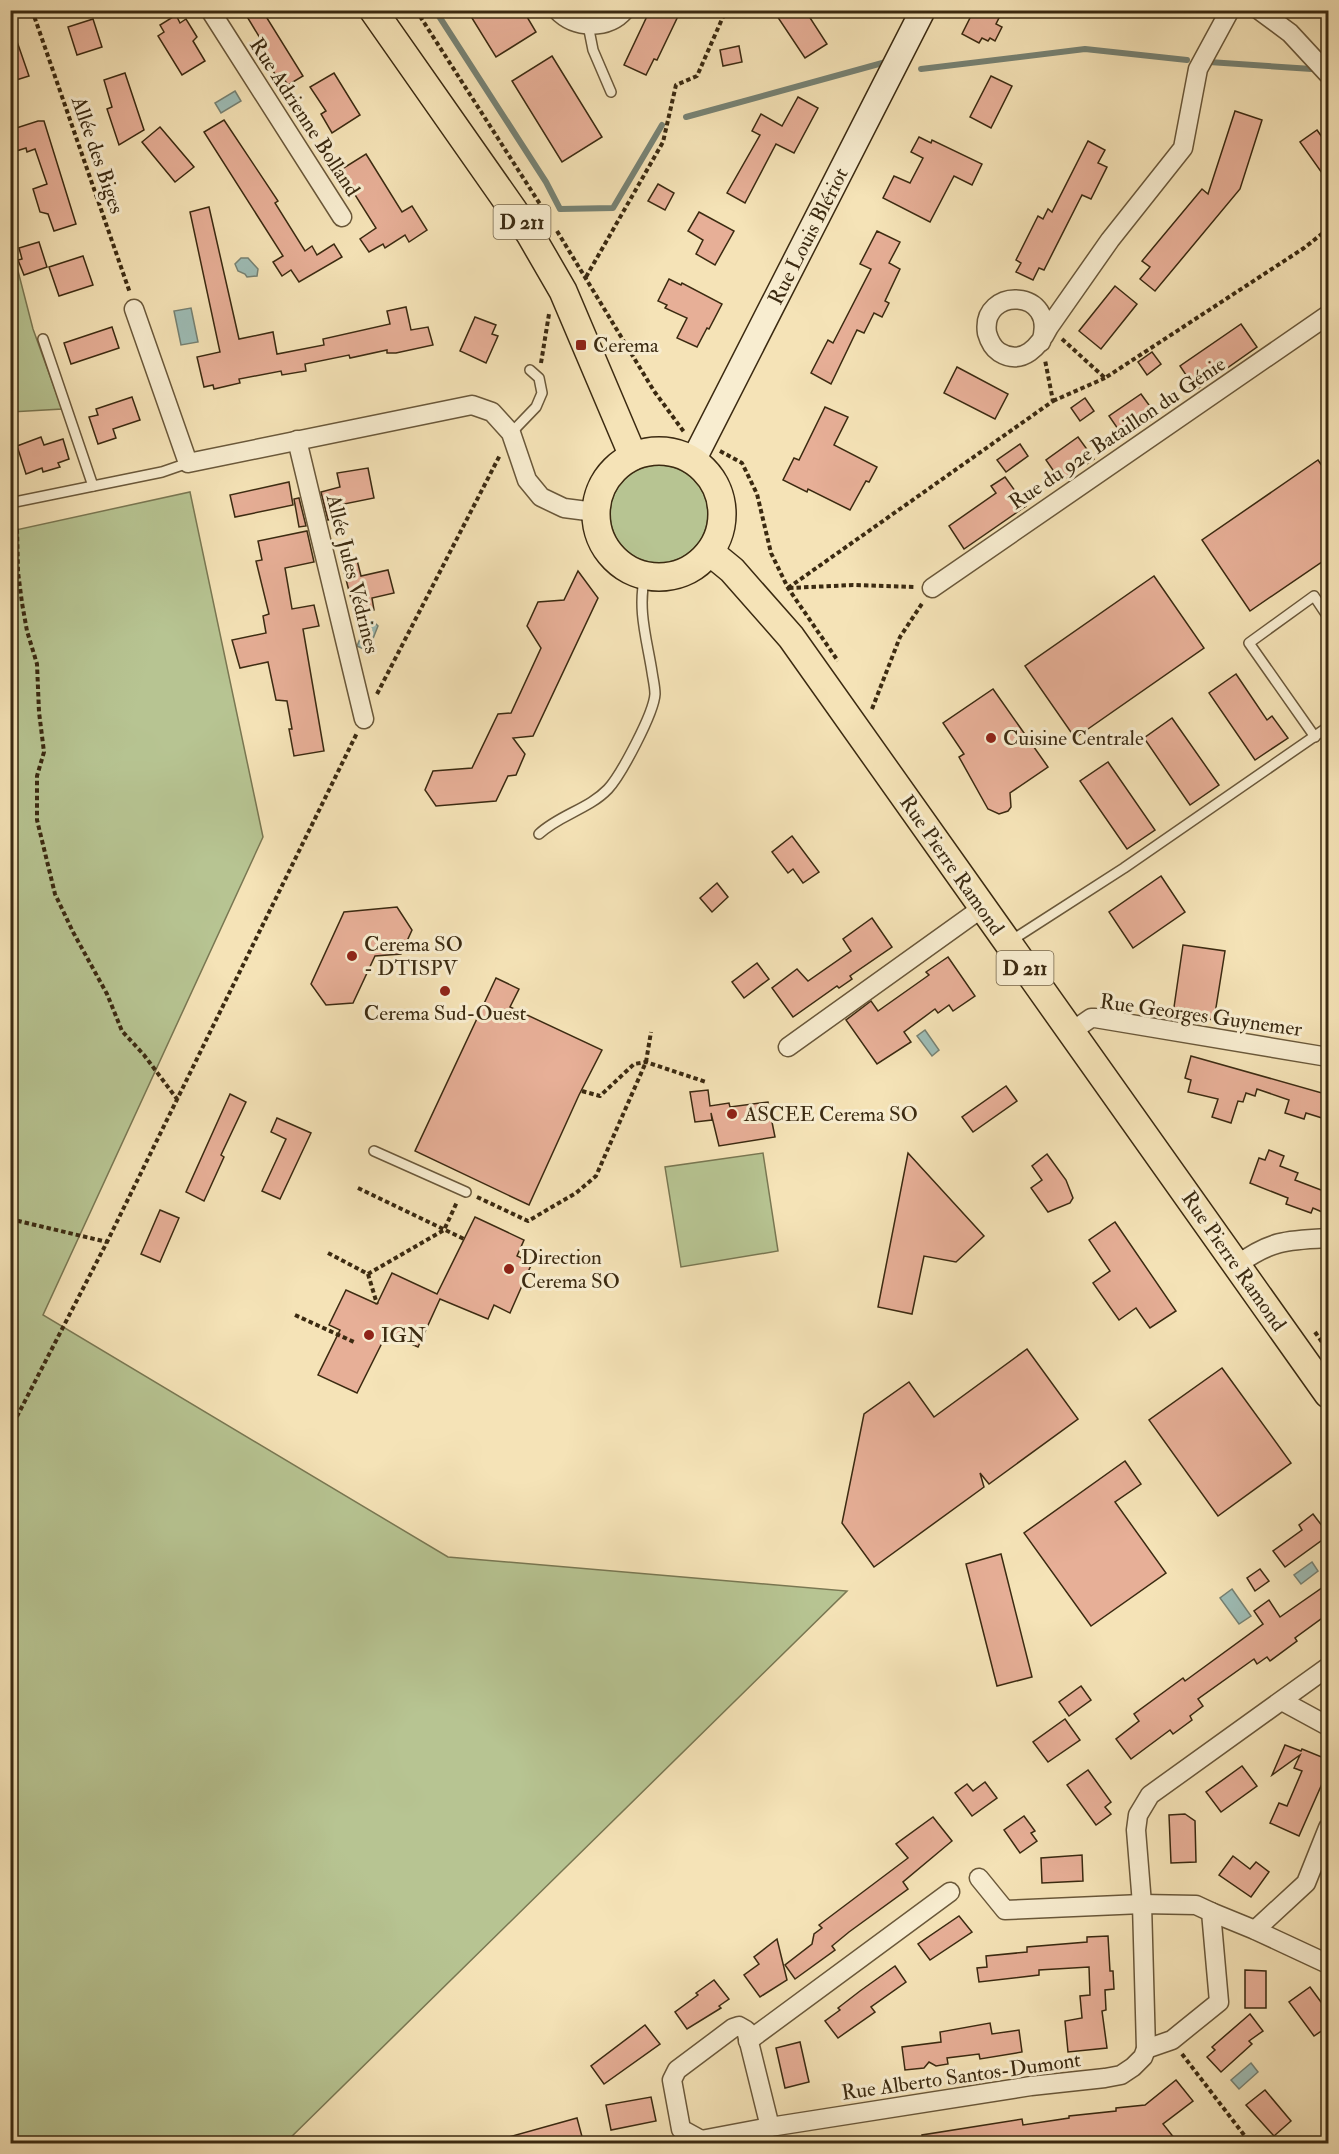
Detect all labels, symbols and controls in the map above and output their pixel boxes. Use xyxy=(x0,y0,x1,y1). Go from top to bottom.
street label: Rue Adrienne Bolland xyxy=(243,33,366,202)
street label: Allée des Biges xyxy=(65,92,130,217)
street label: Rue Louis Blériot xyxy=(762,163,855,309)
road number: D 211 xyxy=(494,205,550,239)
place label: Cerema xyxy=(593,332,659,359)
marker: Cerema xyxy=(574,338,588,352)
street label: Rue du 92e Bataillon du Génie xyxy=(1004,351,1231,516)
street label: Allée Jules Védrines xyxy=(319,491,385,657)
place label: Cuisine Centrale xyxy=(1003,725,1144,752)
marker: Cuisine Centrale xyxy=(984,731,998,745)
street label: Rue Pierre Ramond xyxy=(893,790,1010,941)
place label: Cerema SO - DTISPV xyxy=(364,931,463,982)
marker: Cerema SO - DTISPV xyxy=(345,949,359,963)
road number: D 211 xyxy=(996,951,1054,985)
marker: Cerema Sud-Ouest xyxy=(438,984,452,998)
street label: Rue Georges Guynemer xyxy=(1098,988,1304,1043)
place label: Cerema Sud-Ouest xyxy=(364,1000,526,1027)
place label: ASCEE Cerema SO xyxy=(743,1101,918,1128)
marker: ASCEE Cerema SO xyxy=(725,1107,739,1121)
street label: Rue Pierre Ramond xyxy=(1175,1186,1292,1337)
place label: Direction Cerema SO xyxy=(521,1244,620,1295)
marker: Direction Cerema SO xyxy=(502,1262,516,1276)
place label: IGN xyxy=(381,1322,426,1349)
marker: IGN xyxy=(362,1328,376,1342)
street label: Rue Alberto Santos-Dumont xyxy=(840,2046,1083,2107)

